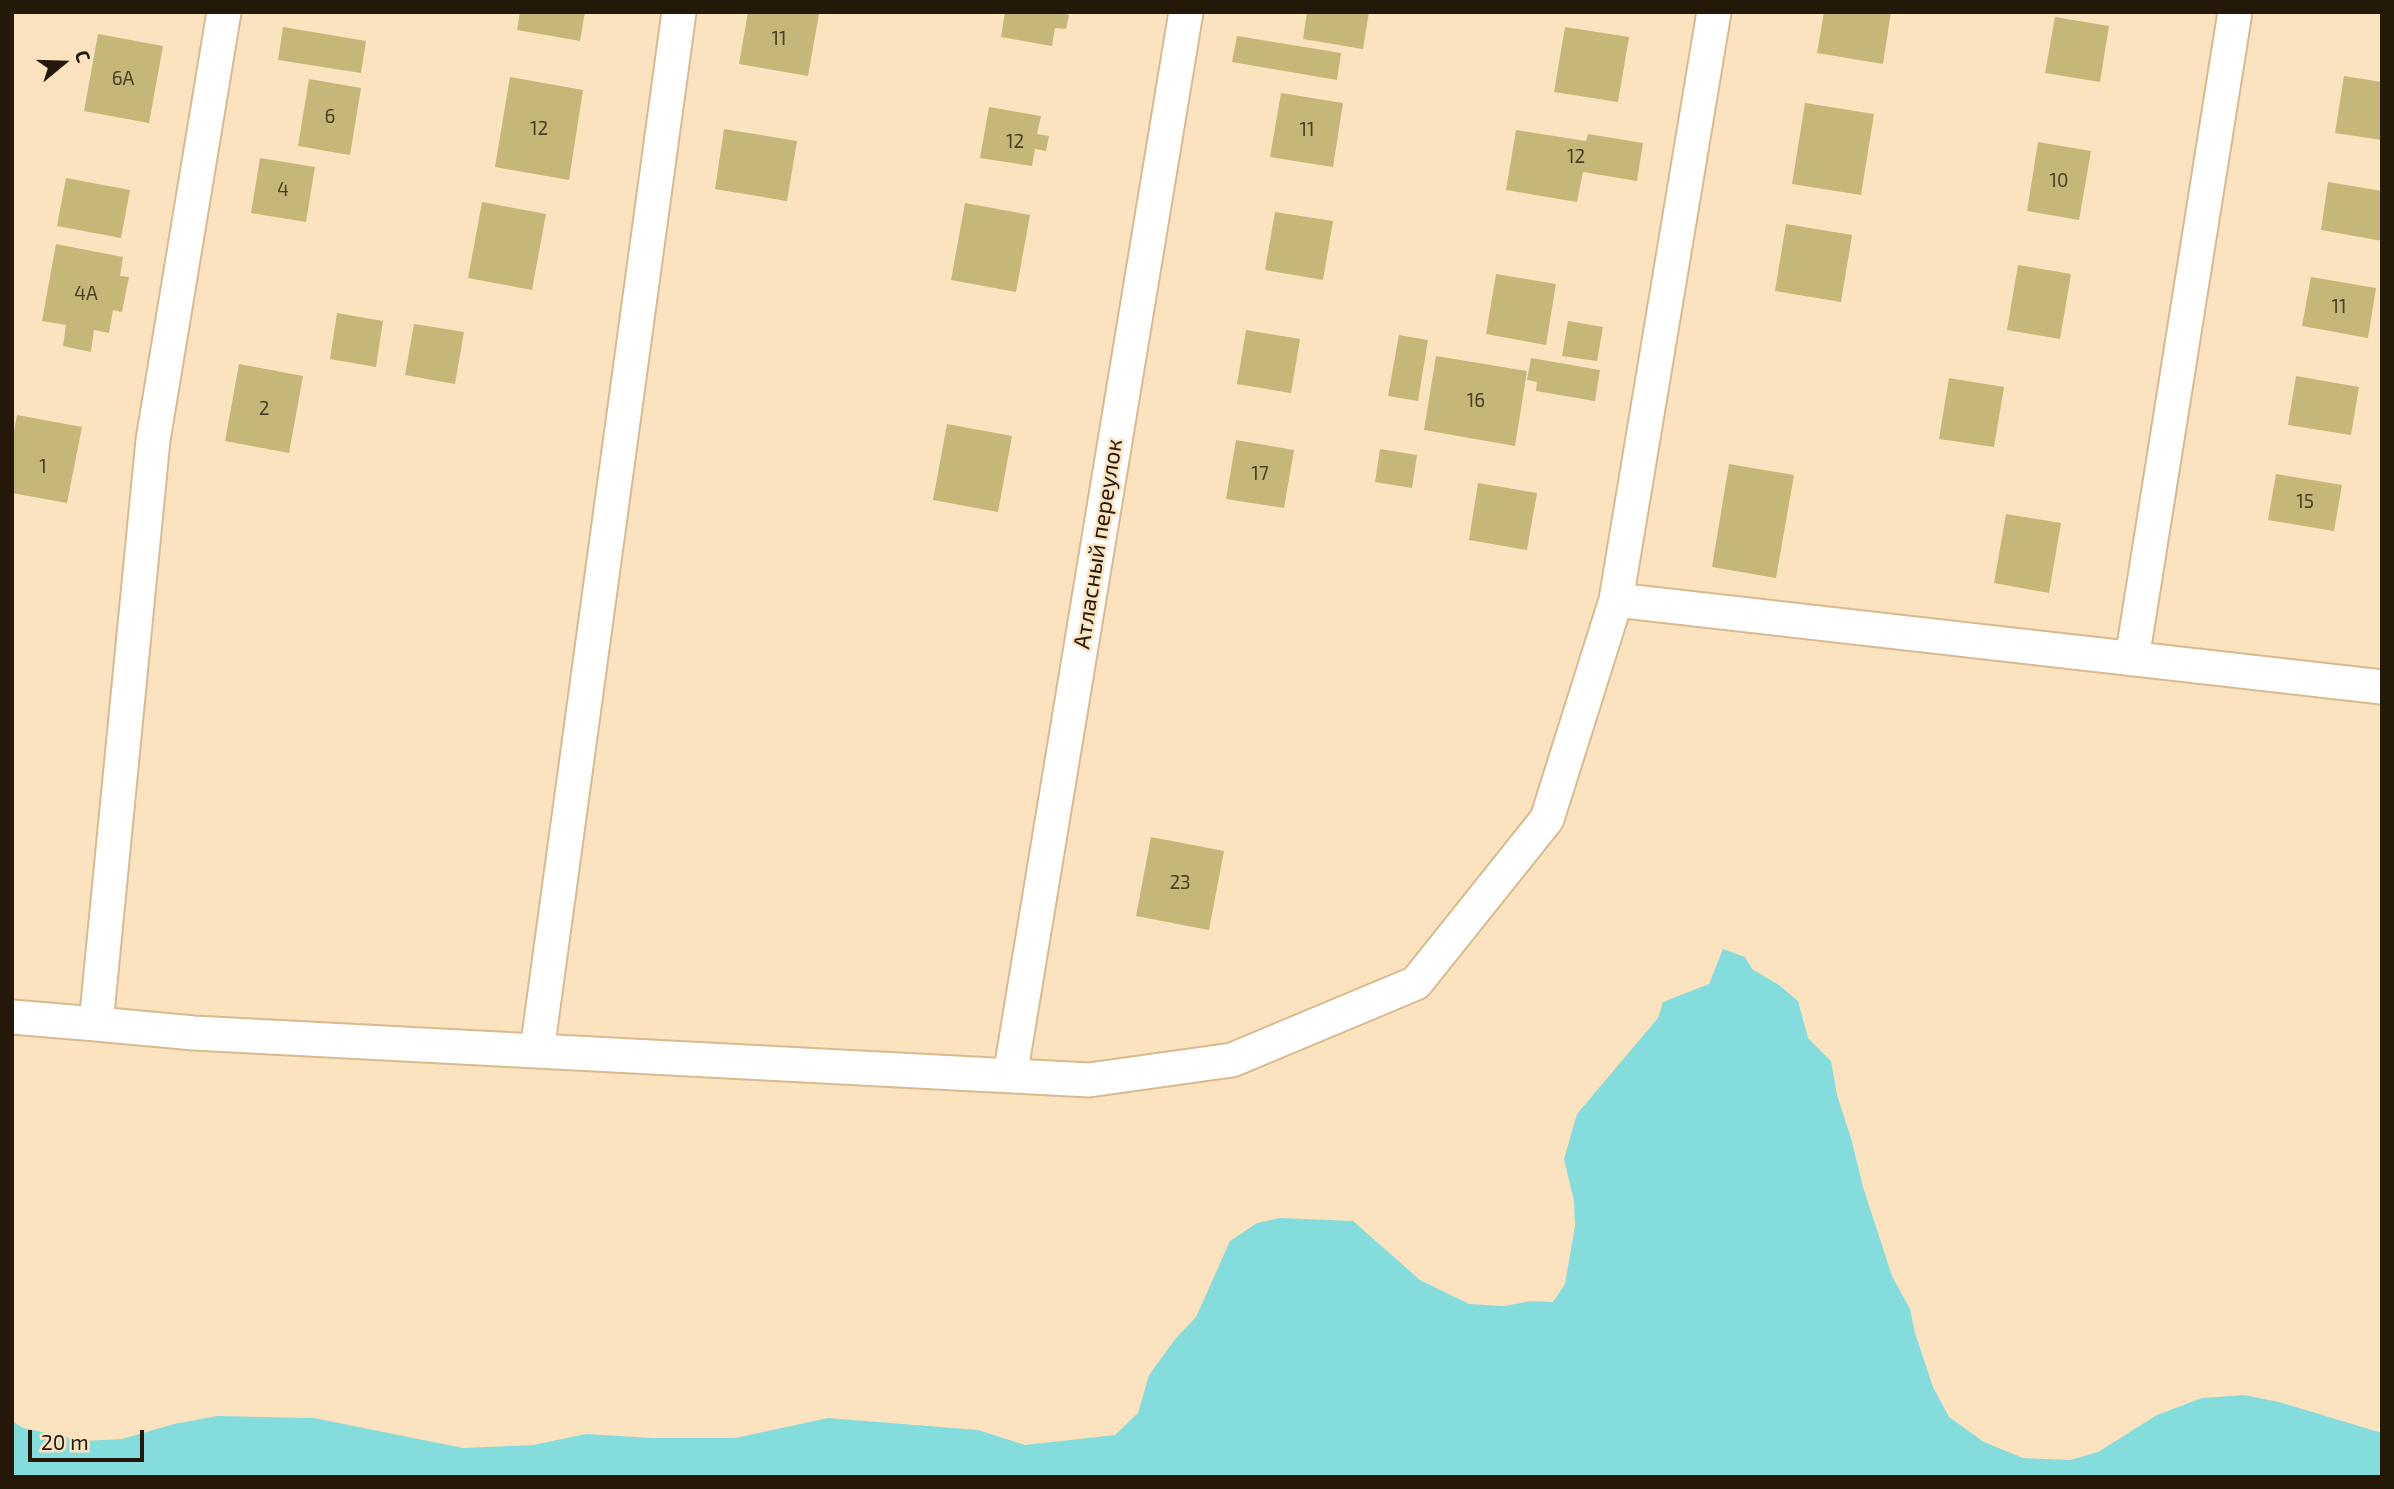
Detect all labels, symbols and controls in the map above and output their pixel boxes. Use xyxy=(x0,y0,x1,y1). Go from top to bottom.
north arrow xyxy=(28,28,98,98)
house number: 11 xyxy=(771,28,787,50)
text: С xyxy=(71,47,96,65)
house number: 6А xyxy=(112,68,134,90)
house number: 6 xyxy=(325,106,335,128)
house number: 12 xyxy=(530,118,548,140)
house number: 11 xyxy=(1299,119,1315,141)
house number: 12 xyxy=(1006,131,1024,153)
house number: 12 xyxy=(1567,146,1585,168)
house number: 10 xyxy=(2049,170,2069,192)
house number: 4 xyxy=(277,179,289,201)
house number: 4А xyxy=(74,283,98,305)
house number: 11 xyxy=(2331,296,2347,318)
house number: 16 xyxy=(1467,390,1485,412)
house number: 2 xyxy=(259,398,269,420)
street label: Атласный переулок xyxy=(1068,437,1128,651)
house number: 1 xyxy=(39,456,47,478)
house number: 17 xyxy=(1251,463,1269,485)
house number: 15 xyxy=(2296,491,2314,513)
house number: 23 xyxy=(1169,872,1191,894)
scale bar xyxy=(32,1416,147,1460)
text: 20 m xyxy=(41,1429,89,1454)

